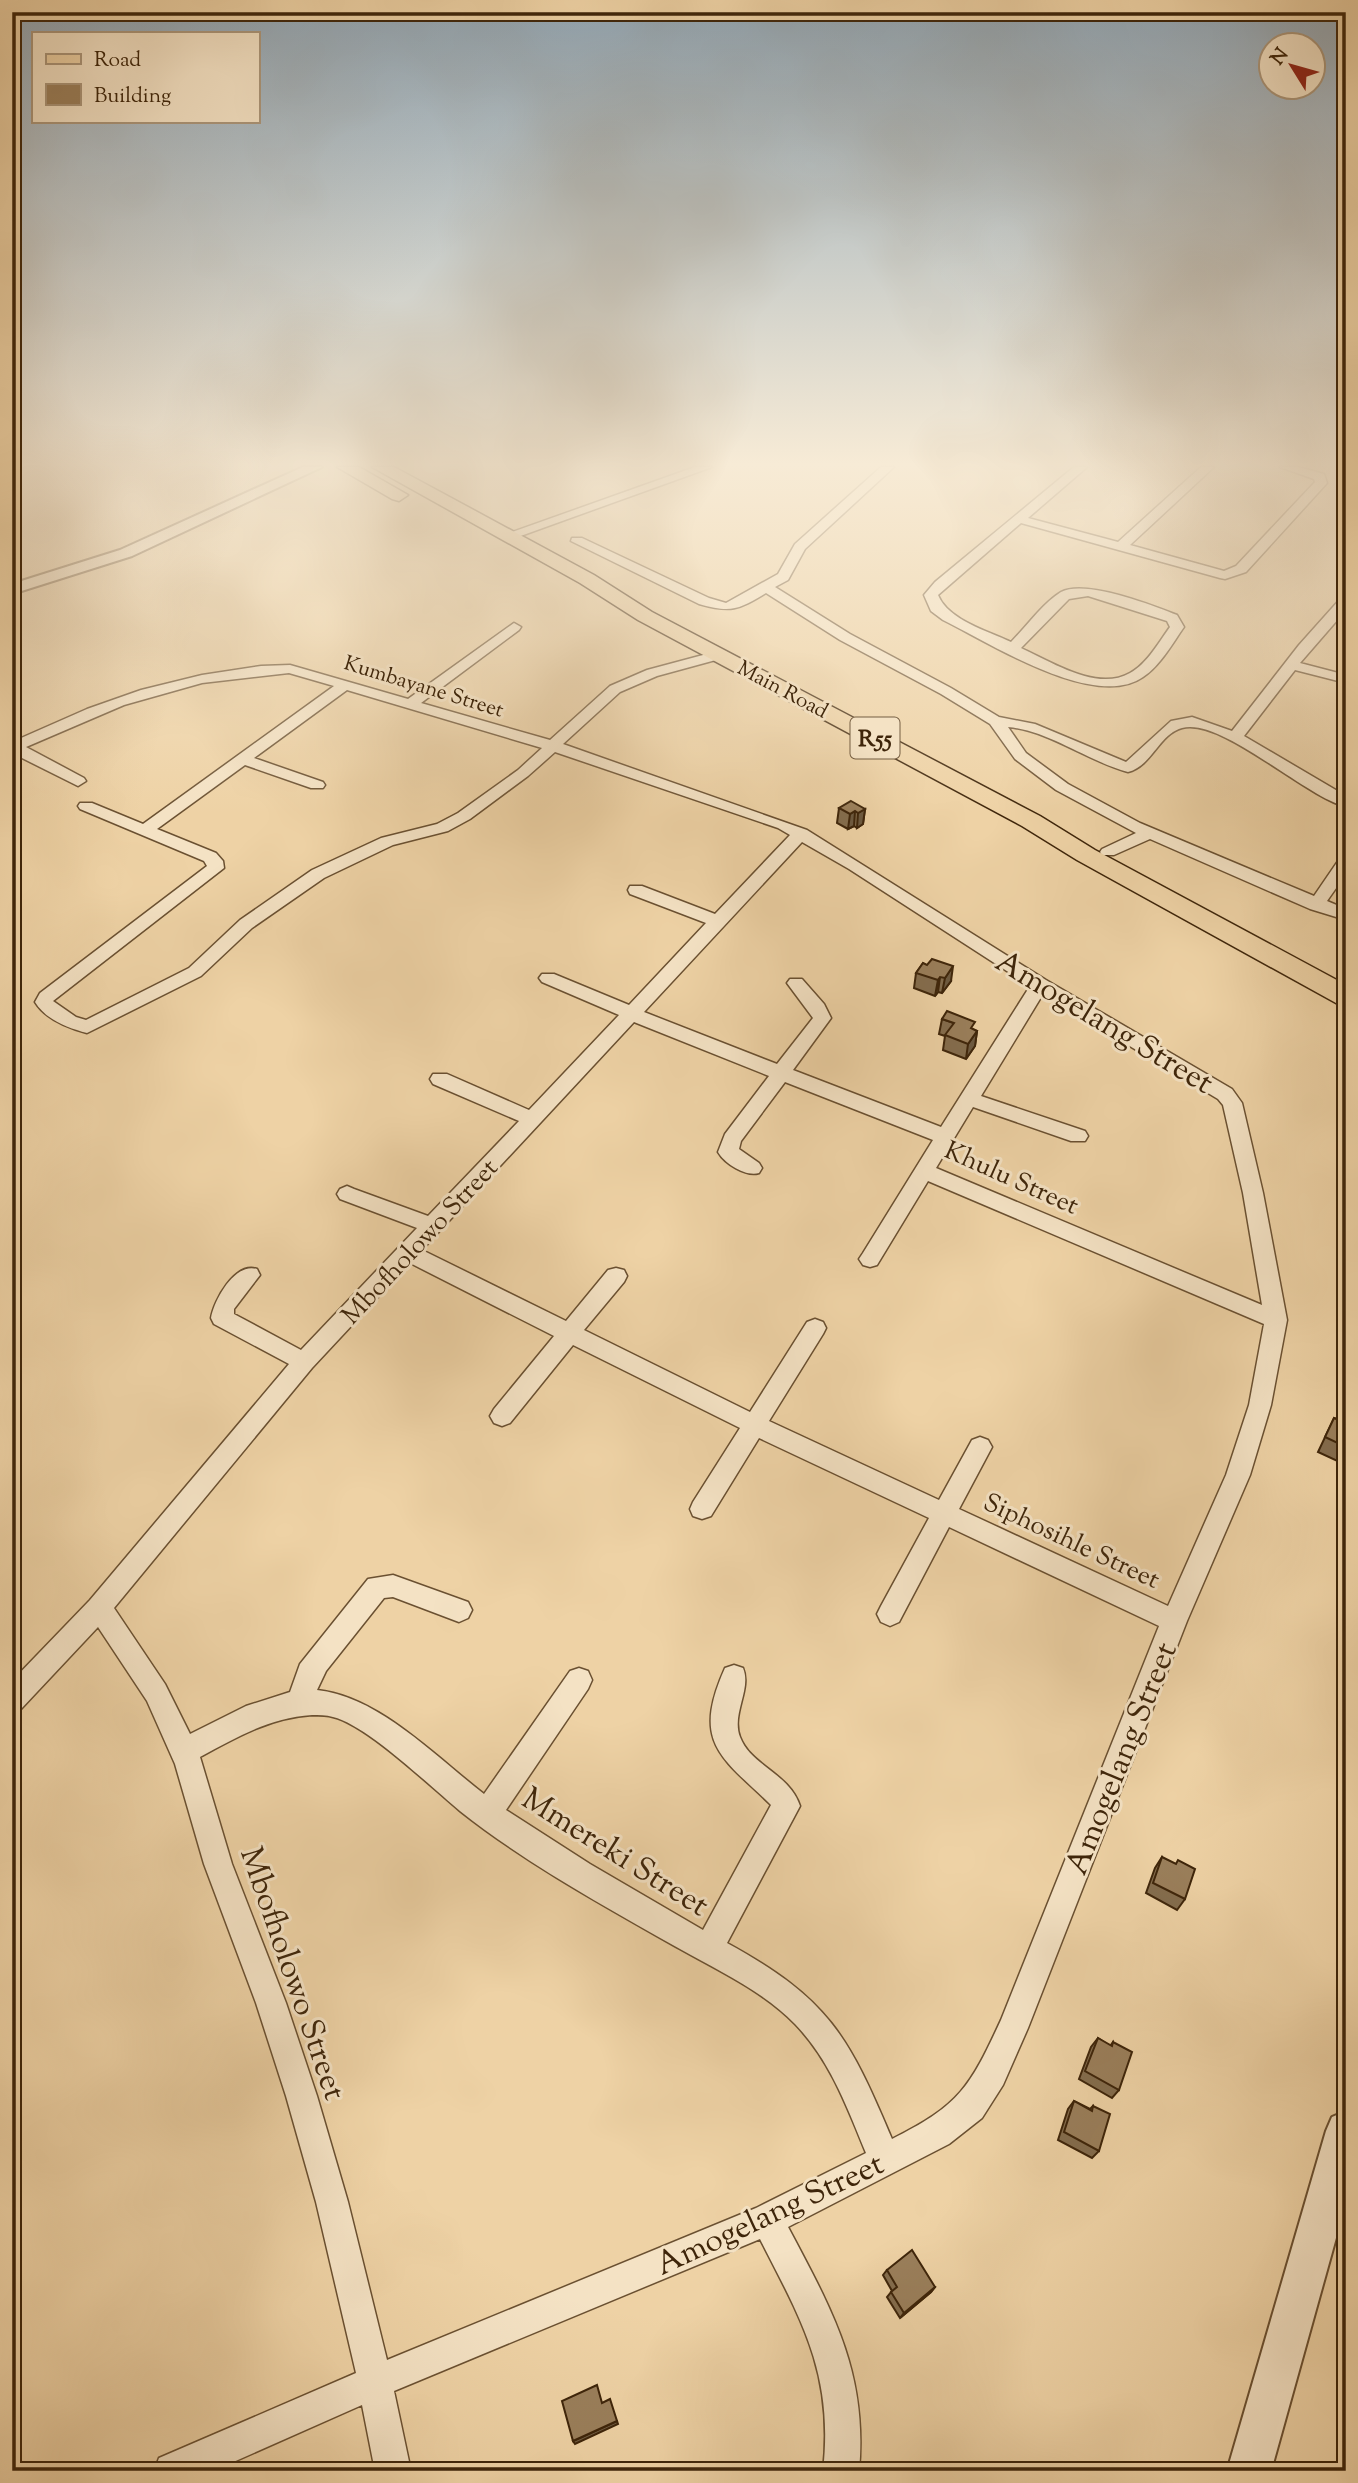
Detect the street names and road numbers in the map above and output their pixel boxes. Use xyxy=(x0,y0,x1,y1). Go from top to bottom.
street label: Kumbayane Street xyxy=(340,649,507,726)
street label: Main Road xyxy=(731,654,833,727)
road number: R55 xyxy=(850,718,900,758)
street label: Amogelang Street xyxy=(986,940,1221,1107)
street label: Khulu Street xyxy=(938,1133,1084,1225)
street label: Mbofholowo Street xyxy=(334,1151,508,1334)
street label: Siphosihle Street xyxy=(977,1485,1165,1599)
street label: Amogelang Street xyxy=(1055,1636,1190,1882)
street label: Mmereki Street xyxy=(512,1778,717,1930)
street label: Mbofholowo Street xyxy=(226,1841,356,2107)
street label: Amogelang Street xyxy=(649,2143,892,2289)

